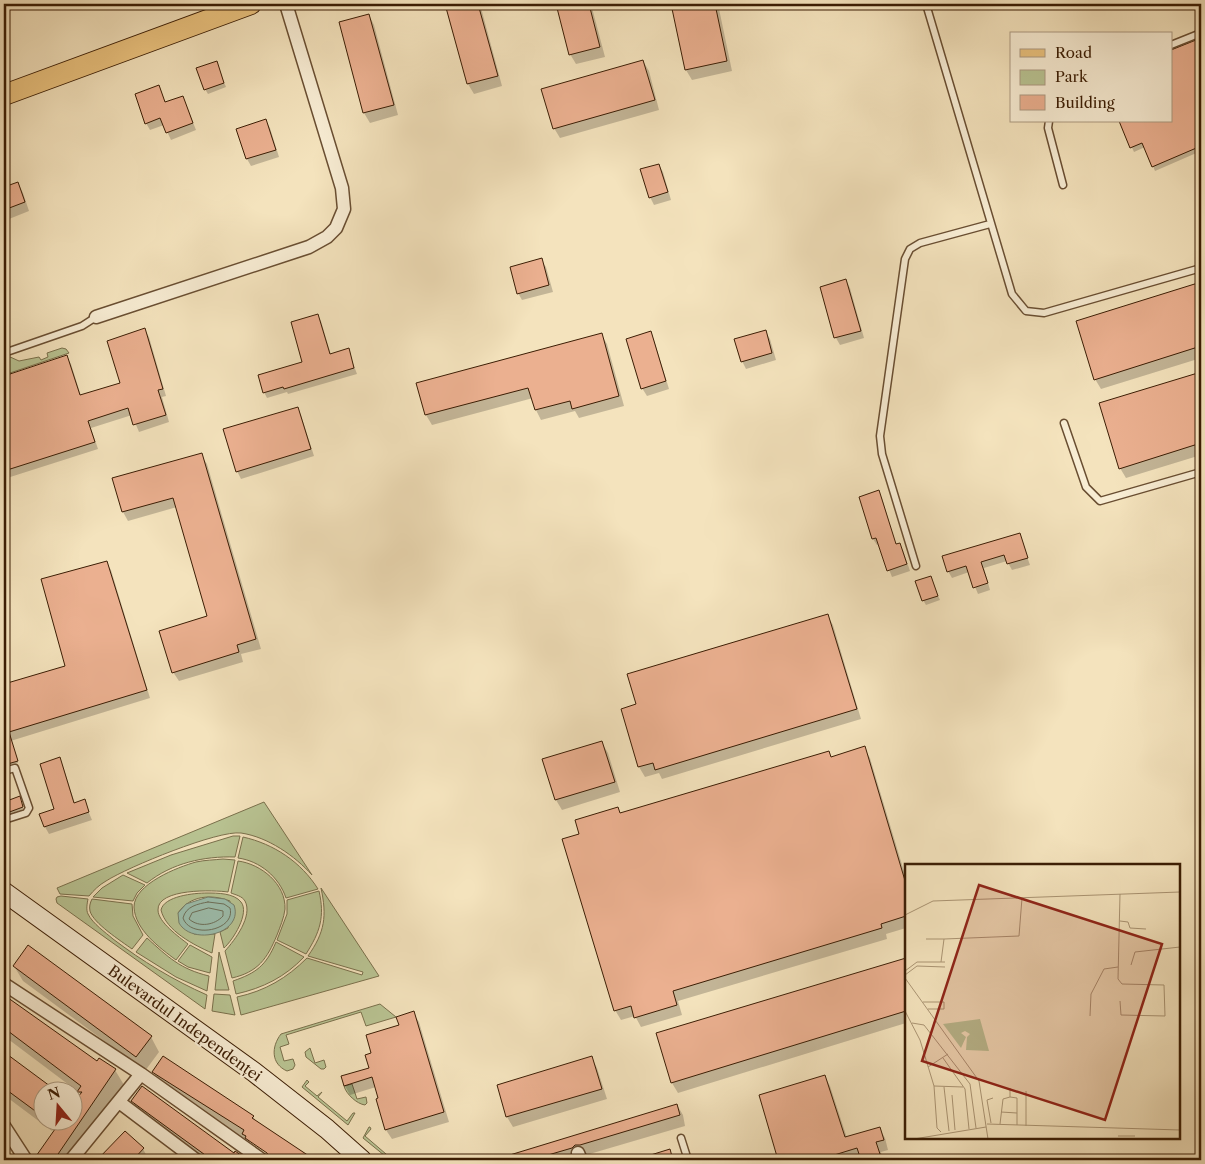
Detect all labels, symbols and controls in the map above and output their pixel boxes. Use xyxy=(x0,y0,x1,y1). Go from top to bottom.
legend xyxy=(1010,32,1172,122)
text: Road xyxy=(1055,43,1092,62)
text: Park xyxy=(1055,67,1089,86)
text: Building xyxy=(1055,93,1115,112)
inset map xyxy=(905,864,1180,1139)
street label: Bulevardul Independenței xyxy=(104,961,266,1085)
north arrow xyxy=(32,1082,82,1132)
text: N xyxy=(45,1083,63,1104)

